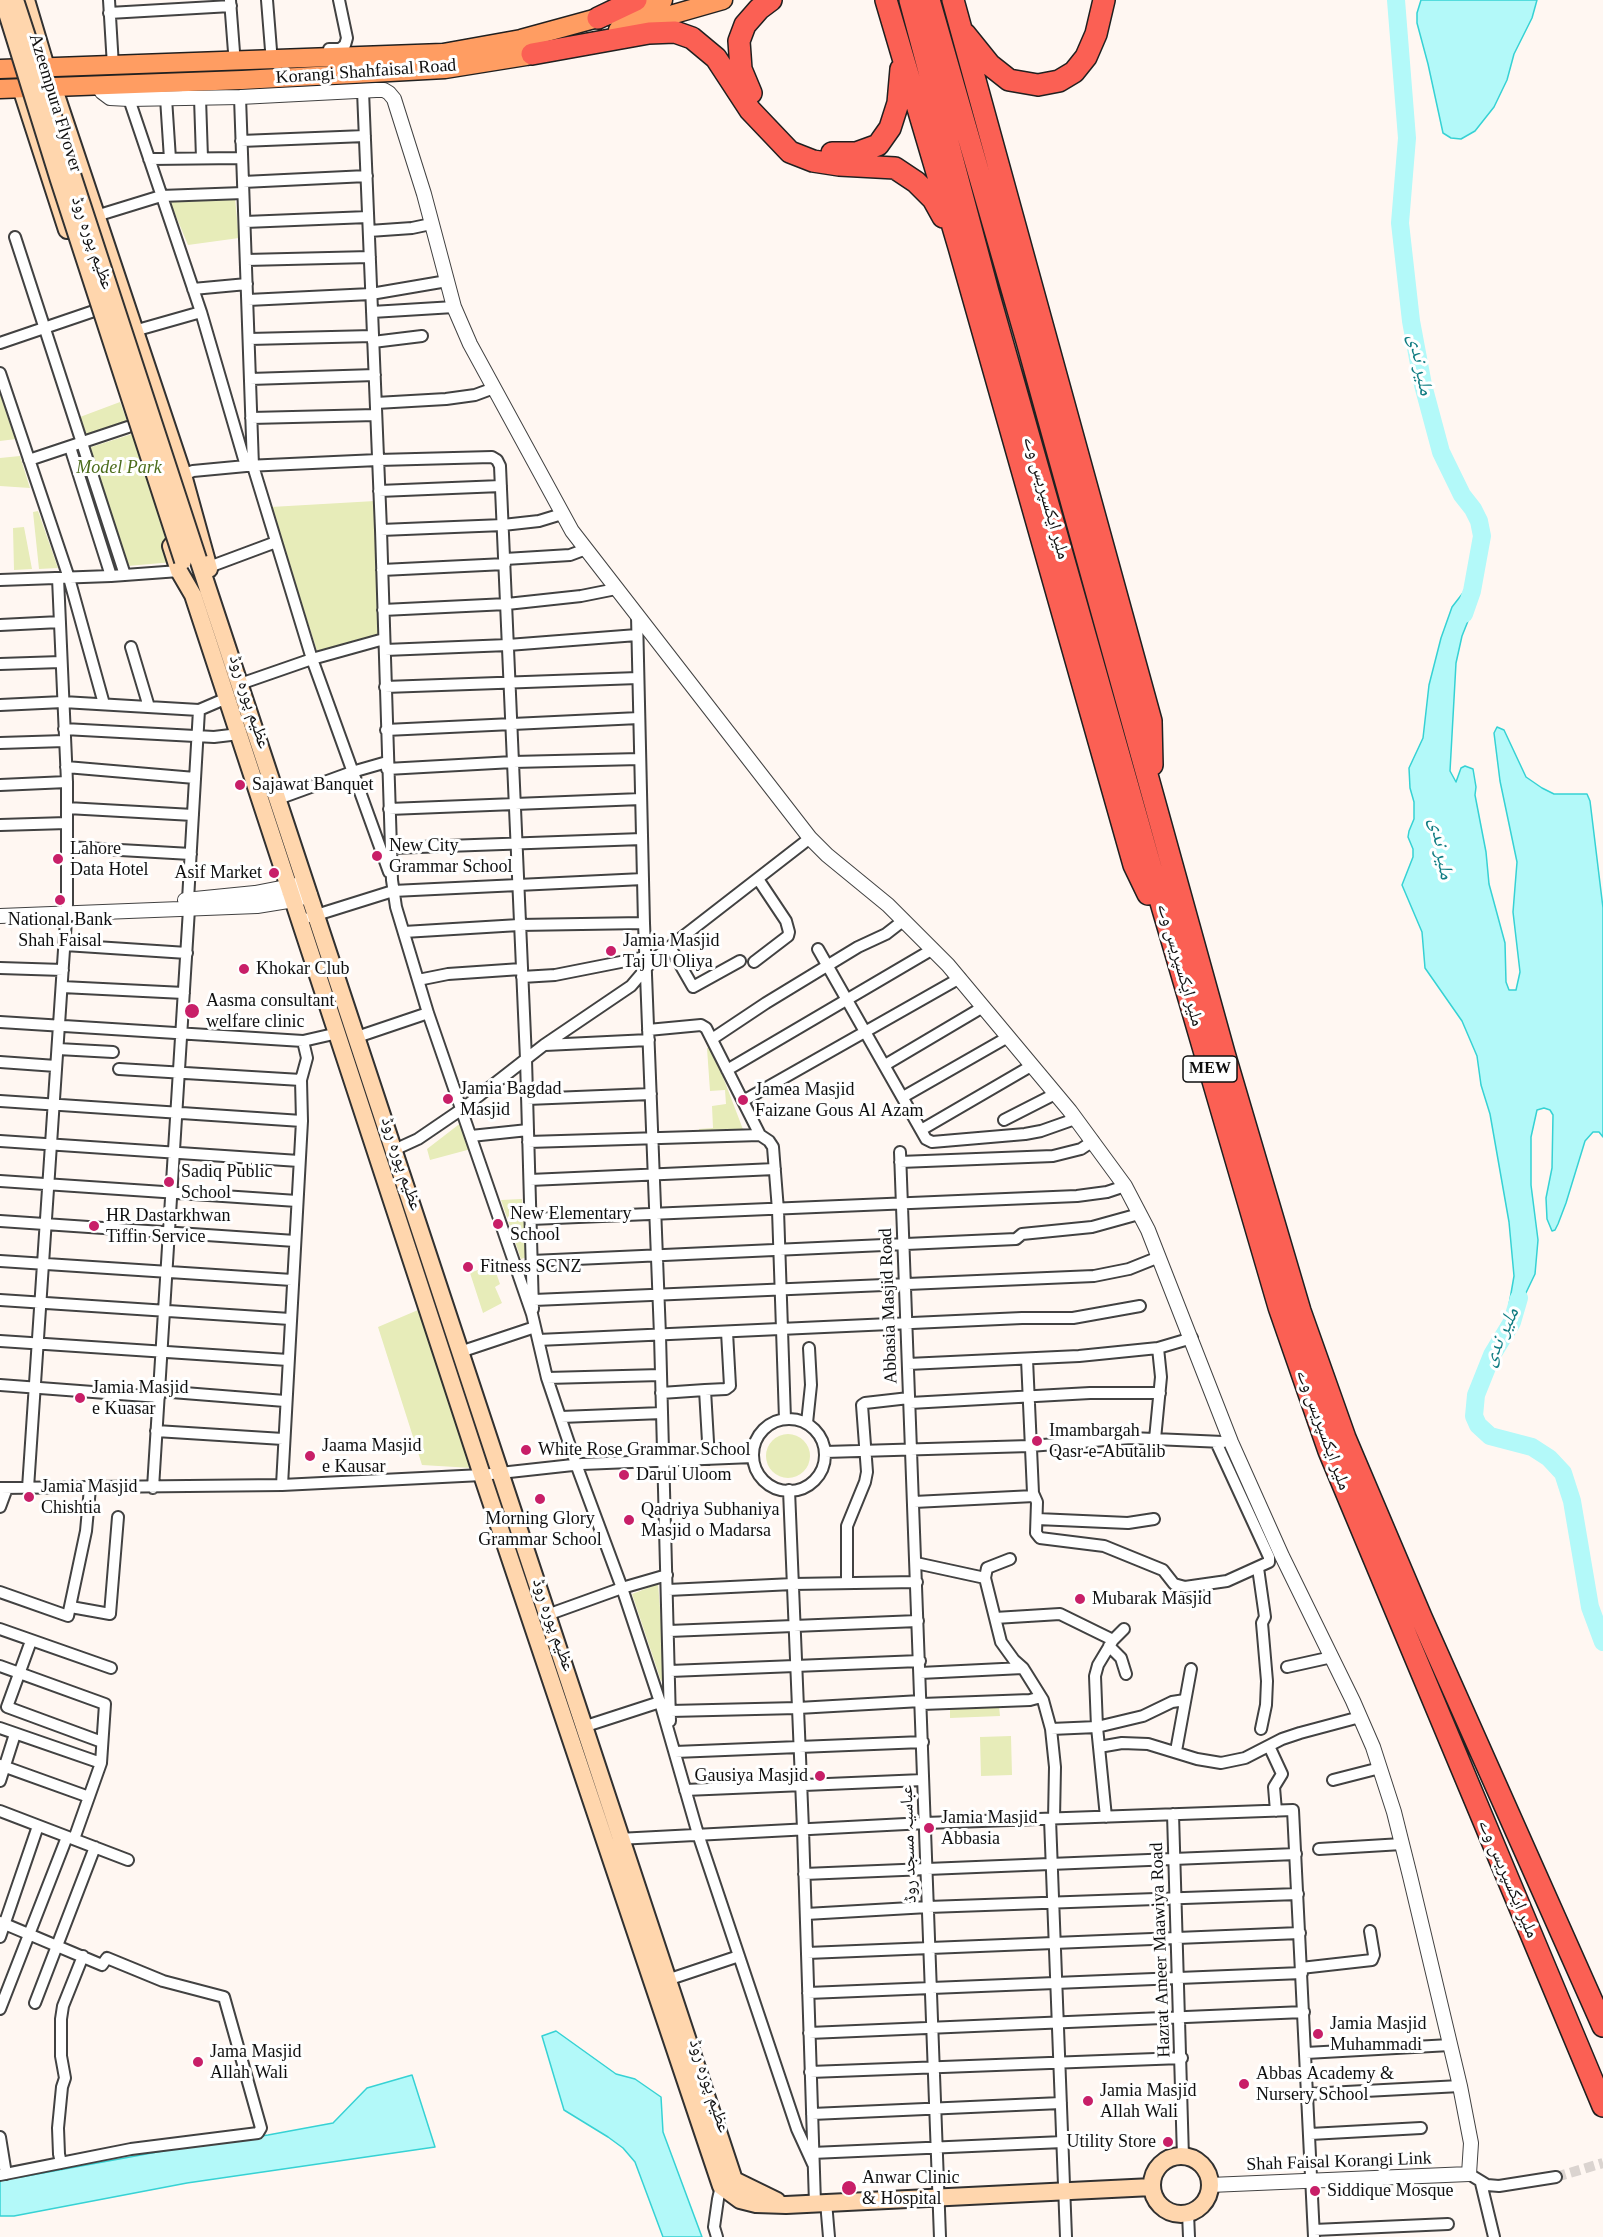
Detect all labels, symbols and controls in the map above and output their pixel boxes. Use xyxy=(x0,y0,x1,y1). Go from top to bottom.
street label: Azeempura Flyover xyxy=(24,31,86,175)
street label: Korangi Shahfaisal Road xyxy=(275,55,457,89)
street label: عظیم پورہ روڈ xyxy=(66,194,118,292)
water label: ملیر ندی xyxy=(1402,332,1438,398)
street label: ملیر ایکسپریس وے xyxy=(1018,434,1074,562)
park label: Model Park xyxy=(76,457,162,479)
street label: عظیم پورہ روڈ xyxy=(224,652,274,752)
place label: Sajawat Banquet xyxy=(252,774,373,796)
marker: Sajawat Banquet xyxy=(233,778,247,792)
water label: ملیر ندی xyxy=(1424,817,1458,881)
place label: New City Grammar School xyxy=(389,835,512,878)
place label: Lahore Data Hotel xyxy=(70,838,148,880)
marker: New City Grammar School xyxy=(370,849,384,863)
marker: Lahore Data Hotel xyxy=(51,852,65,866)
place label: Asif Market xyxy=(175,862,262,884)
marker: Asif Market xyxy=(267,866,281,880)
marker: National Bank Shah Faisal xyxy=(53,893,67,907)
street label: ملیر ایکسپریس وے xyxy=(1152,901,1208,1029)
place label: National Bank Shah Faisal xyxy=(8,909,112,952)
place label: Jamia Masjid Taj Ul Oliya xyxy=(623,930,719,972)
marker: Jamia Masjid Taj Ul Oliya xyxy=(604,944,618,958)
place label: Khokar Club xyxy=(256,958,349,980)
marker: Khokar Club xyxy=(237,962,251,976)
place label: Aasma consultant welfare clinic xyxy=(206,990,334,1032)
marker: Aasma consultant welfare clinic xyxy=(183,1002,201,1020)
road number: MEW xyxy=(1183,1056,1237,1082)
place label: Jamia Bagdad Masjid xyxy=(460,1078,561,1120)
place label: Jamea Masjid Faizane Gous Al Azam xyxy=(755,1079,923,1122)
marker: Jamia Bagdad Masjid xyxy=(441,1092,455,1106)
marker: Jamea Masjid Faizane Gous Al Azam xyxy=(736,1093,750,1107)
street label: عظیم پورہ روڈ xyxy=(376,1114,426,1214)
place label: Sadiq Public School xyxy=(181,1161,273,1204)
marker: Sadiq Public School xyxy=(162,1175,176,1189)
place label: New Elementary School xyxy=(510,1203,631,1246)
place label: HR Dastarkhwan Tiffin Service xyxy=(106,1205,230,1248)
marker: New Elementary School xyxy=(491,1217,505,1231)
marker: HR Dastarkhwan Tiffin Service xyxy=(87,1219,101,1233)
street label: Abbasia Masjid Road xyxy=(875,1228,903,1384)
place label: Fitness SCNZ xyxy=(480,1256,582,1278)
marker: Fitness SCNZ xyxy=(461,1260,475,1274)
water label: ملیر ندی xyxy=(1477,1304,1525,1370)
street label: ملیر ایکسپریس وے xyxy=(1291,1367,1355,1493)
place label: Jamia Masjid e Kuasar xyxy=(92,1377,188,1420)
marker: Jamia Masjid e Kuasar xyxy=(73,1391,87,1405)
place label: Imambargah Qasr-e-Abutalib xyxy=(1049,1420,1166,1462)
marker: Imambargah Qasr-e-Abutalib xyxy=(1030,1434,1044,1448)
place label: Jaama Masjid e Kausar xyxy=(322,1435,421,1478)
place label: White Rose Grammar School xyxy=(538,1439,750,1461)
marker: White Rose Grammar School xyxy=(519,1443,533,1457)
marker: Jaama Masjid e Kausar xyxy=(303,1449,317,1463)
place label: Darul Uloom xyxy=(636,1464,731,1486)
marker: Darul Uloom xyxy=(617,1468,631,1482)
place label: Jamia Masjid Chishtia xyxy=(41,1476,137,1518)
marker: Jamia Masjid Chishtia xyxy=(22,1490,36,1504)
marker: Morning Glory Grammar School xyxy=(533,1492,547,1506)
place label: Qadriya Subhaniya Masjid o Madarsa xyxy=(641,1499,779,1541)
place label: Morning Glory Grammar School xyxy=(478,1508,602,1550)
marker: Qadriya Subhaniya Masjid o Madarsa xyxy=(622,1513,636,1527)
street label: عظیم پورہ روڈ xyxy=(527,1576,579,1674)
place label: Mubarak Masjid xyxy=(1092,1588,1211,1610)
marker: Mubarak Masjid xyxy=(1073,1592,1087,1606)
place label: Gausiya Masjid xyxy=(695,1765,808,1787)
marker: Gausiya Masjid xyxy=(813,1769,827,1783)
street label: عباسیہ مسجد روڈ xyxy=(896,1785,922,1903)
place label: Jamia Masjid Abbasia xyxy=(941,1807,1037,1850)
street label: ملیر ایکسپریس وے xyxy=(1473,1817,1543,1941)
marker: Jamia Masjid Abbasia xyxy=(922,1821,936,1835)
street label: Hazrat Ameer Maawiya Road xyxy=(1146,1842,1176,2058)
place label: Jamia Masjid Muhammadi xyxy=(1330,2013,1426,2056)
marker: Jamia Masjid Muhammadi xyxy=(1311,2027,1325,2041)
street label: عظیم پورہ روڈ xyxy=(684,2036,734,2136)
place label: Jama Masjid Allah Wali xyxy=(210,2041,301,2084)
marker: Jama Masjid Allah Wali xyxy=(191,2055,205,2069)
place label: Abbas Academy & Nursery School xyxy=(1256,2063,1394,2106)
marker: Abbas Academy & Nursery School xyxy=(1237,2077,1251,2091)
place label: Jamia Masjid Allah Wali xyxy=(1100,2080,1196,2122)
marker: Jamia Masjid Allah Wali xyxy=(1081,2094,1095,2108)
place label: Utility Store xyxy=(1067,2131,1156,2153)
marker: Utility Store xyxy=(1161,2135,1175,2149)
street label: Shah Faisal Korangi Link xyxy=(1246,2148,1432,2176)
place label: Anwar Clinic & Hospital xyxy=(862,2167,959,2210)
marker: Anwar Clinic & Hospital xyxy=(840,2179,858,2197)
place label: Siddique Mosque xyxy=(1327,2180,1454,2202)
marker: Siddique Mosque xyxy=(1308,2184,1322,2198)

